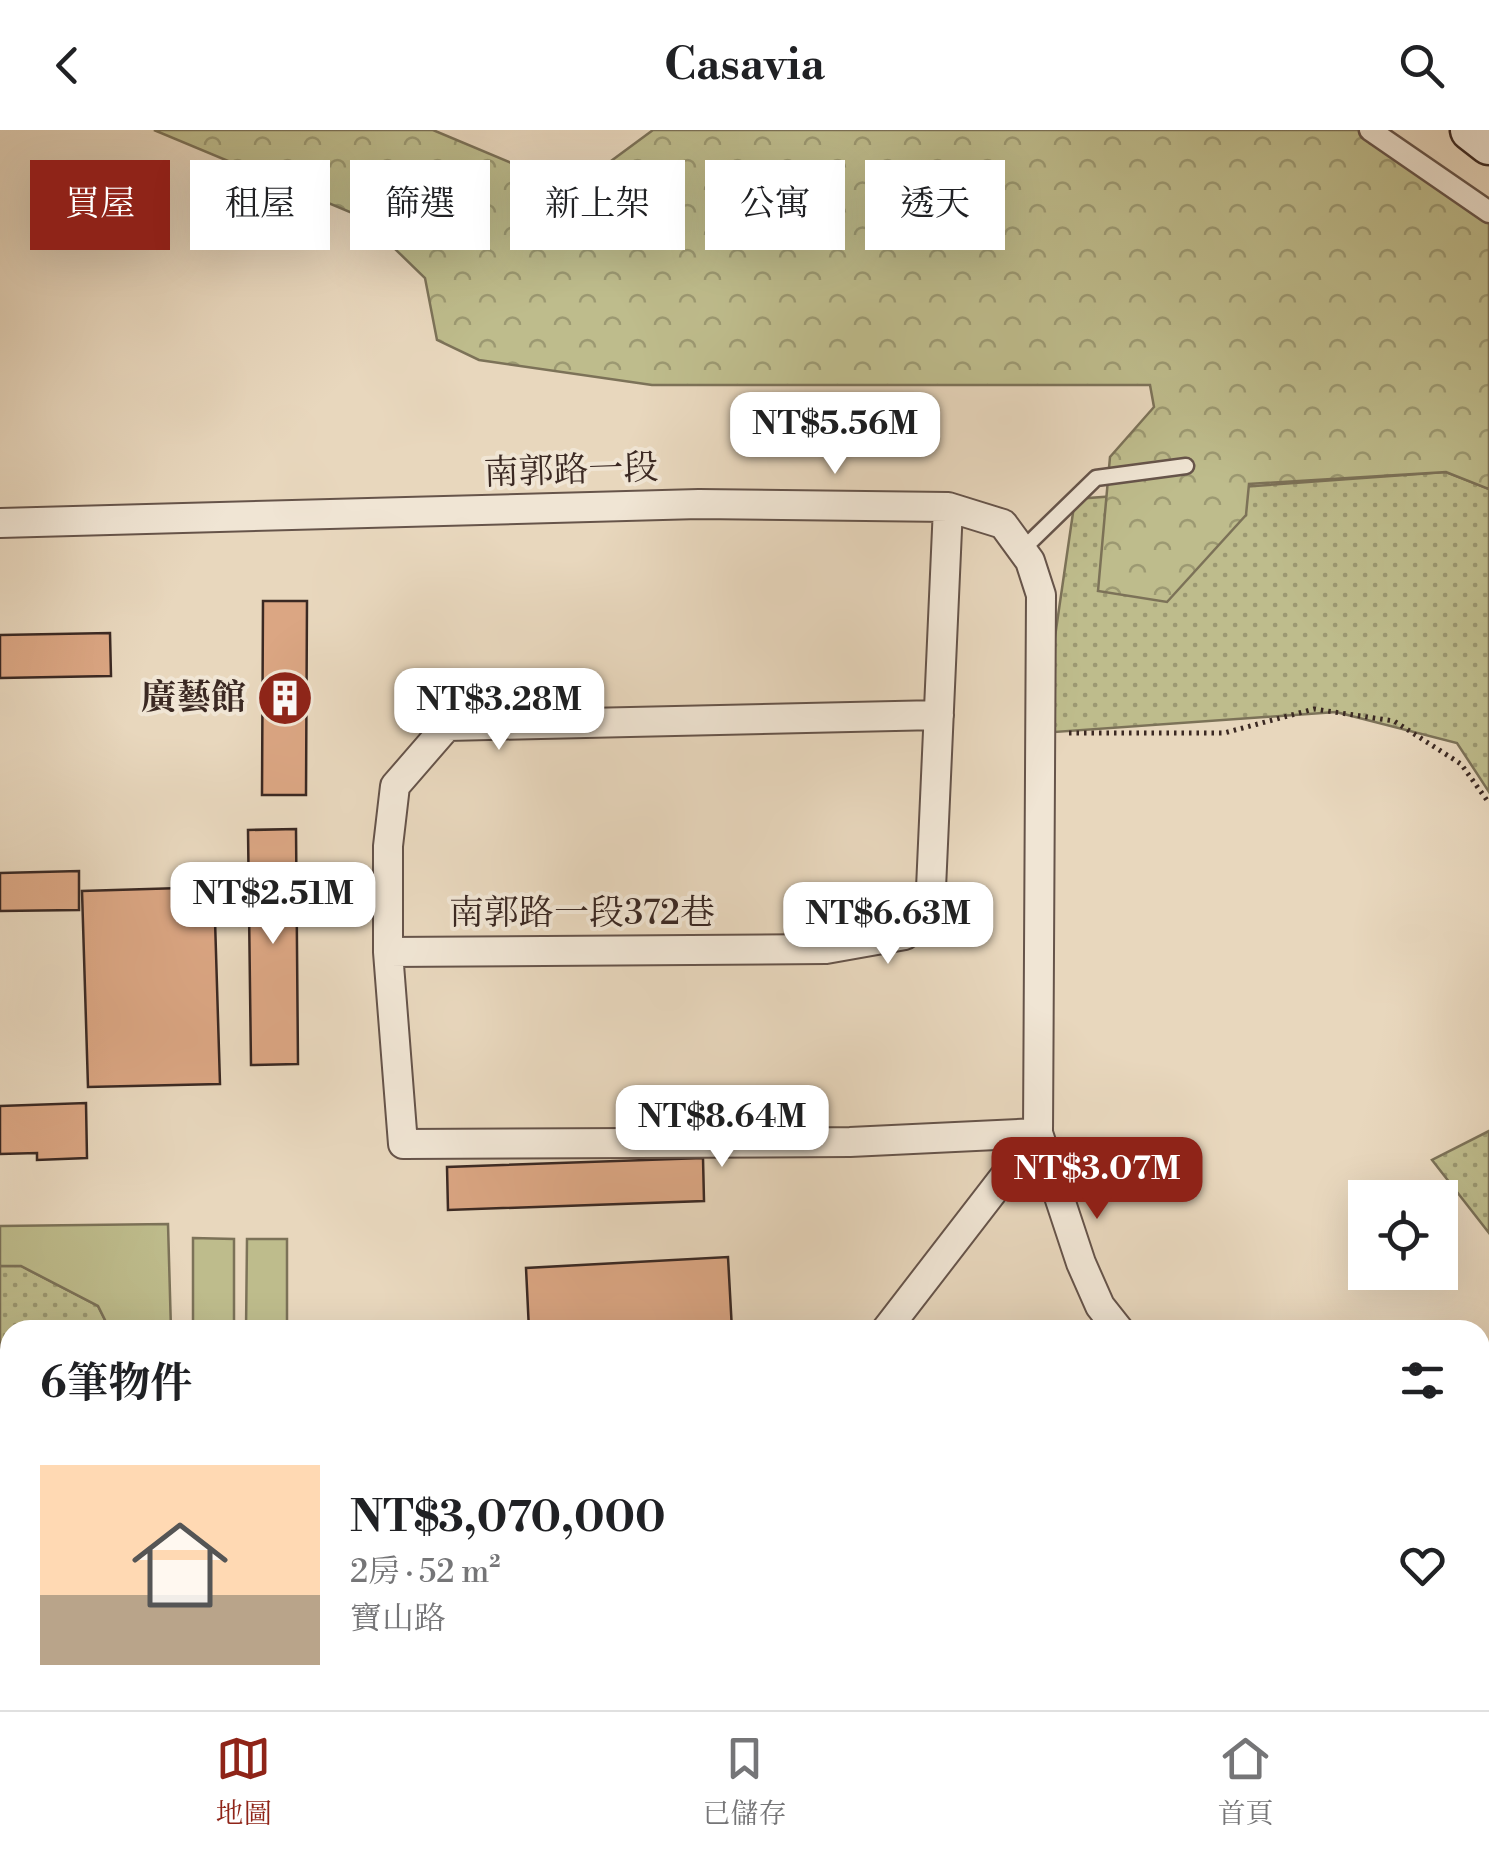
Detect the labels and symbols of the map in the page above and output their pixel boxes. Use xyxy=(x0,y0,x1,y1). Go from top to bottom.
pin: NT$5.56M xyxy=(732,392,938,477)
street label: 南郭路一段 xyxy=(483,446,659,496)
building icon: 廣藝館 xyxy=(255,668,315,728)
pin: NT$3.28M xyxy=(396,668,602,753)
place label: 廣藝館 xyxy=(141,677,246,720)
pin: NT$2.51M xyxy=(170,862,376,947)
pin: NT$6.63M xyxy=(785,882,991,967)
street label: 南郭路一段372巷 xyxy=(449,892,715,935)
pin: NT$8.64M xyxy=(619,1085,825,1170)
pin: NT$3.07M xyxy=(994,1137,1200,1222)

